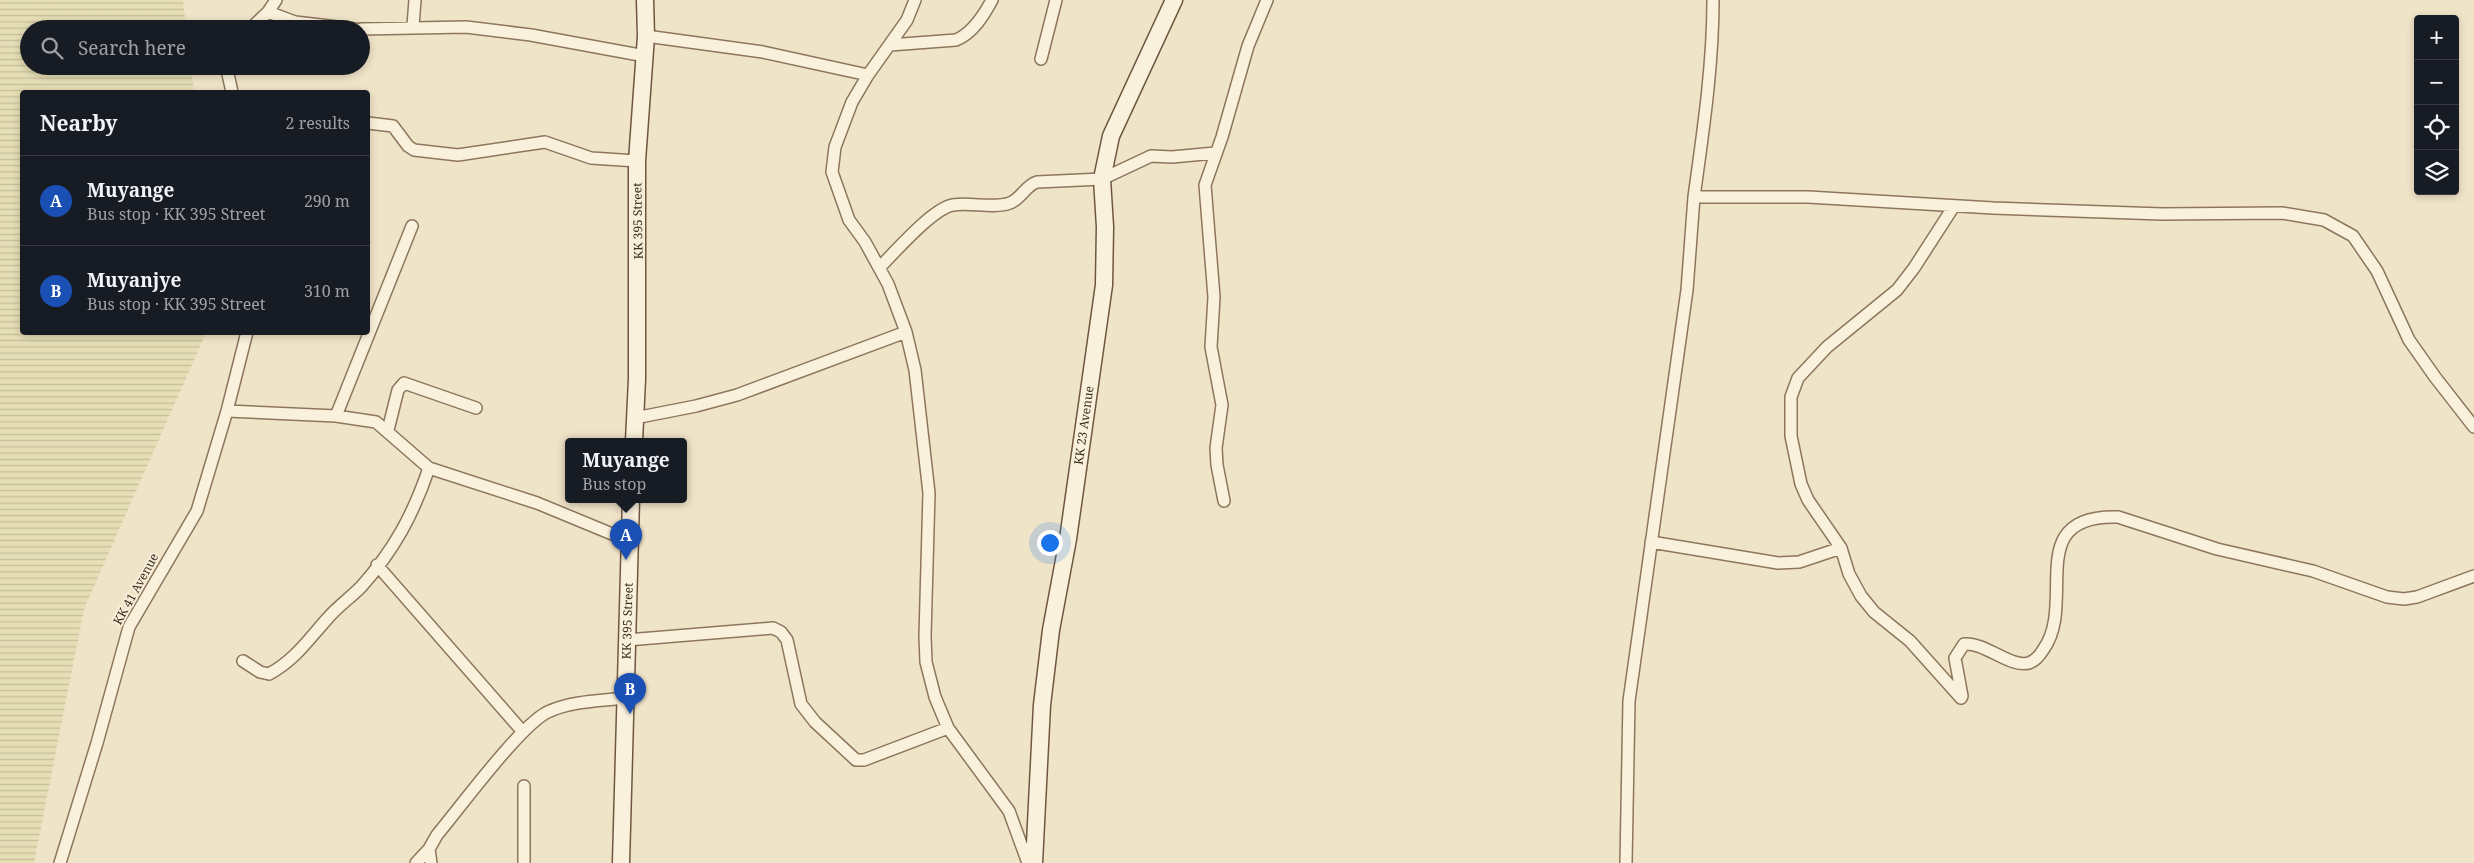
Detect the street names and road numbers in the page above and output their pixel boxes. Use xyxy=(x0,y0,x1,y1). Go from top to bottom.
street label: KK 395 Street xyxy=(628,183,647,259)
street label: KK 23 Avenue xyxy=(1070,385,1098,466)
street label: KK 41 Avenue xyxy=(109,550,162,628)
street label: KK 395 Street xyxy=(618,582,637,660)

